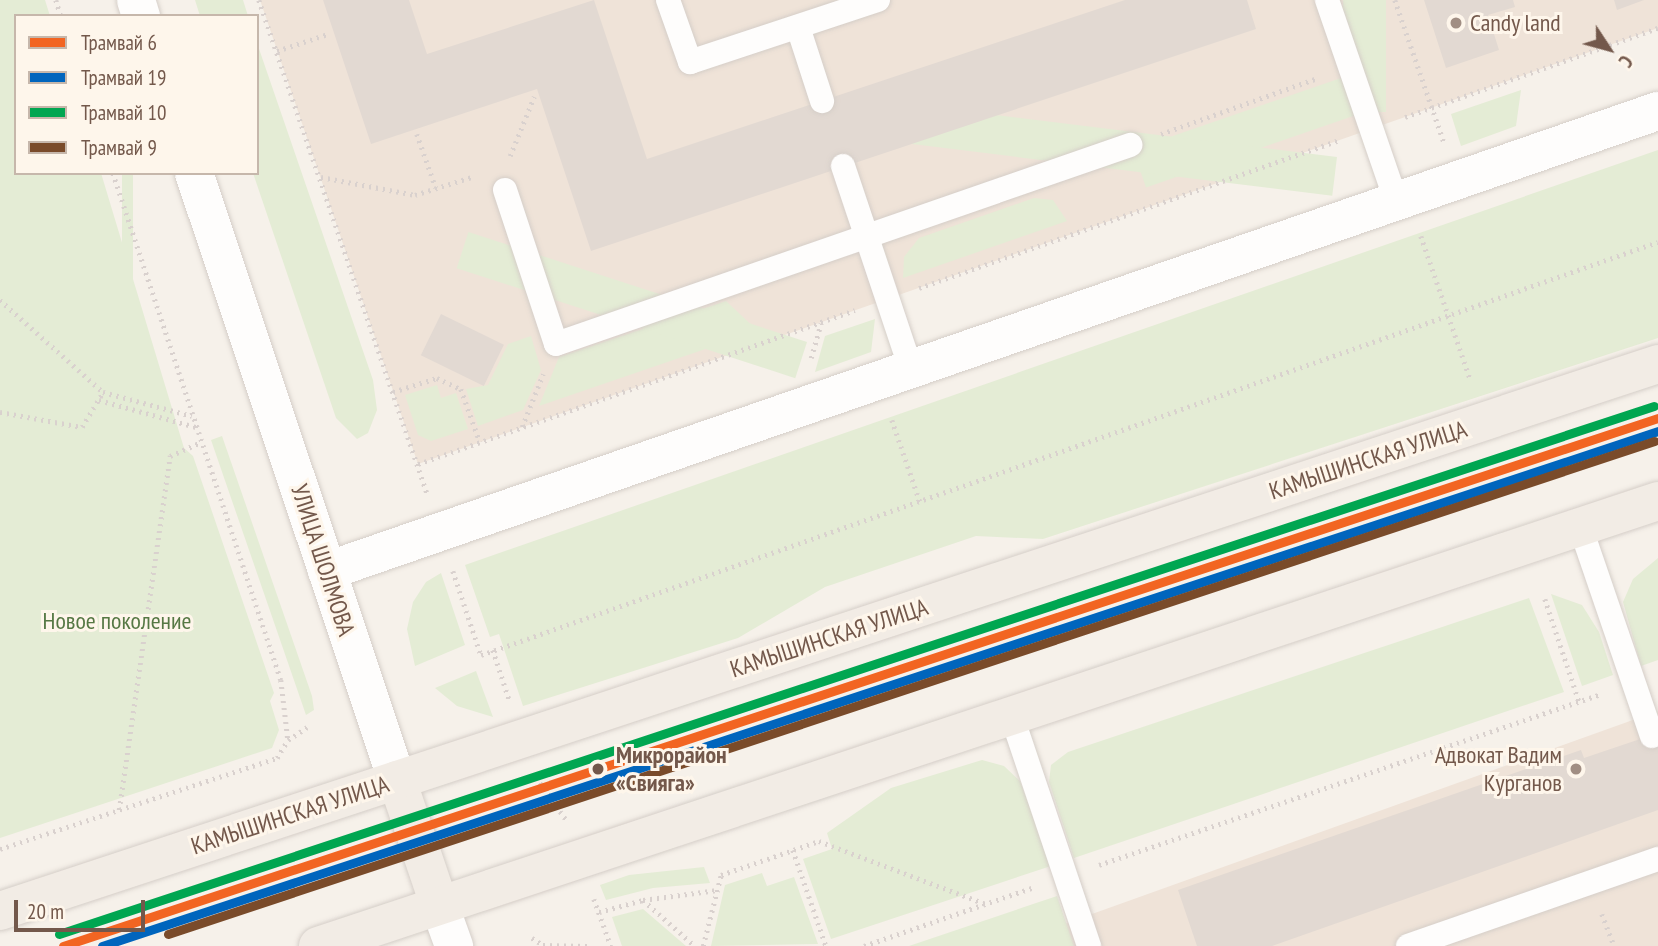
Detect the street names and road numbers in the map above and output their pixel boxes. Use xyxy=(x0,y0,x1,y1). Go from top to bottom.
street label: КАМЫШИНСКАЯ УЛИЦА xyxy=(1265,414,1471,506)
street label: УЛИЦА ШОЛМОВА xyxy=(285,480,361,640)
street label: КАМЫШИНСКАЯ УЛИЦА xyxy=(726,592,932,684)
street label: КАМЫШИНСКАЯ УЛИЦА xyxy=(187,769,393,861)

